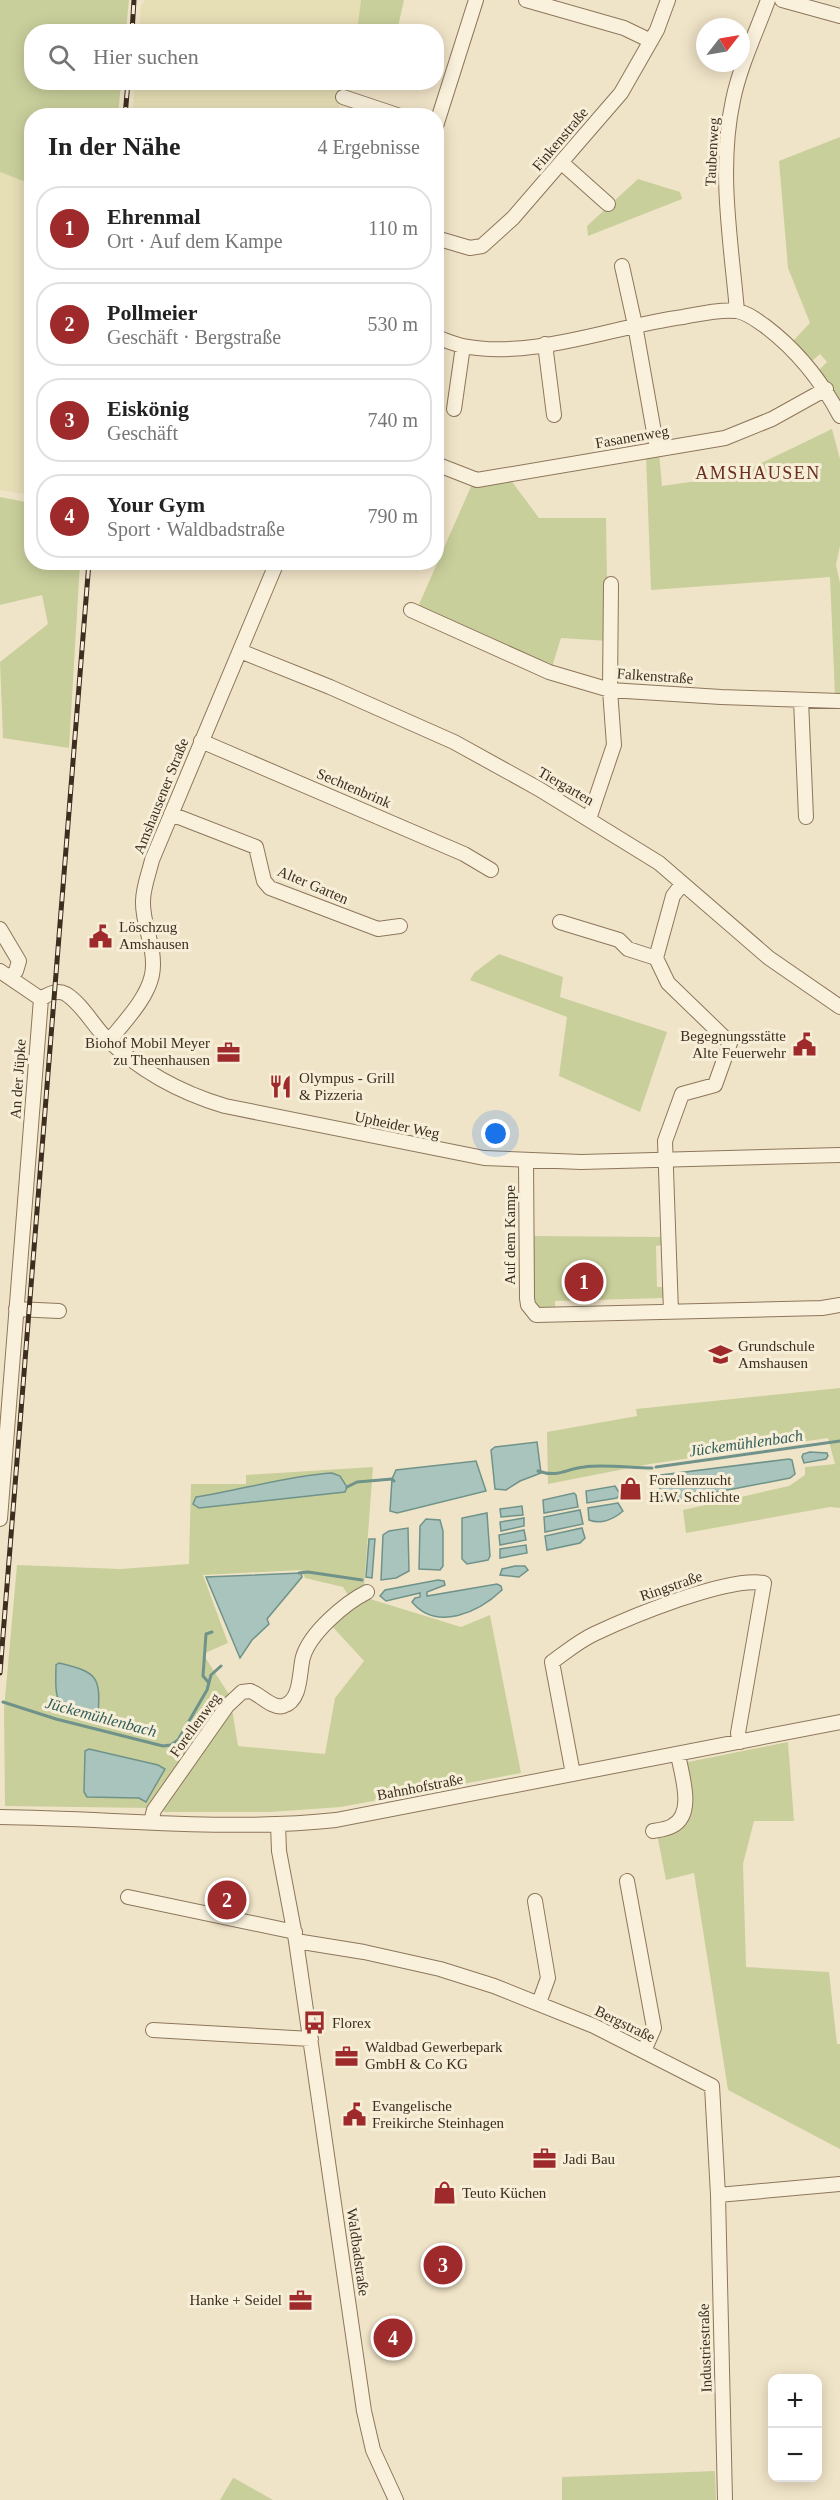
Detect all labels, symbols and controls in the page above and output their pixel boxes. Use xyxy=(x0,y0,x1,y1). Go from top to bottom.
north arrow xyxy=(696,18,750,72)
search box xyxy=(24,24,444,90)
icon: search xyxy=(45,41,78,74)
text: Hier suchen xyxy=(93,44,199,69)
street label: Finkenstraße xyxy=(529,104,591,174)
street label: Taubenweg xyxy=(702,117,722,187)
text: In der Nähe xyxy=(48,132,180,161)
text: 4 Ergebnisse xyxy=(318,136,420,158)
text: Ehrenmal xyxy=(107,204,201,229)
text: 1 xyxy=(65,217,75,239)
text: 110 m xyxy=(368,217,418,239)
text: Ort · Auf dem Kampe xyxy=(107,230,283,252)
text: Pollmeier xyxy=(107,300,197,325)
text: 2 xyxy=(65,313,75,335)
text: 530 m xyxy=(367,313,418,335)
text: Geschäft · Bergstraße xyxy=(107,326,281,348)
text: Eiskönig xyxy=(107,396,189,421)
text: 3 xyxy=(65,409,75,431)
text: 740 m xyxy=(367,409,418,431)
text: Geschäft xyxy=(107,422,178,444)
street label: Fasanenweg xyxy=(594,423,670,451)
district label: AMSHAUSEN xyxy=(695,463,821,483)
text: Your Gym xyxy=(107,492,205,517)
text: 4 xyxy=(65,505,75,527)
text: 790 m xyxy=(367,505,418,527)
text: Sport · Waldbadstraße xyxy=(107,518,285,540)
street label: Falkenstraße xyxy=(616,665,694,687)
street label: Amshausener Straße xyxy=(130,735,192,856)
street label: Tiergarten xyxy=(535,764,597,809)
street label: Sechtenbrink xyxy=(314,765,394,811)
street label: Alter Garten xyxy=(275,863,351,907)
place label: Löschzug Amshausen xyxy=(119,919,189,952)
public building icon: Löschzug Amshausen xyxy=(88,923,114,949)
place label: Begegnungsstätte Alte Feuerwehr xyxy=(680,1028,786,1061)
public building icon: Begegnungsstätte Alte Feuerwehr xyxy=(791,1032,817,1058)
place label: Biohof Mobil Meyer zu Theenhausen xyxy=(85,1035,210,1068)
street label: An der Jüpke xyxy=(7,1038,29,1119)
office icon: Biohof Mobil Meyer zu Theenhausen xyxy=(215,1039,241,1065)
place label: Olympus - Grill & Pizzeria xyxy=(299,1070,395,1103)
restaurant icon: Olympus - Grill & Pizzeria xyxy=(268,1074,294,1100)
street label: Upheider Weg xyxy=(353,1108,441,1142)
your location xyxy=(481,1119,510,1148)
street label: Auf dem Kampe xyxy=(502,1185,518,1285)
pin: 1 xyxy=(564,1260,604,1304)
place label: Grundschule Amshausen xyxy=(738,1338,815,1371)
school or university icon: Grundschule Amshausen xyxy=(707,1342,733,1368)
water label: Jückemühlenbach xyxy=(688,1427,804,1459)
place label: Forellenzucht H.W. Schlichte xyxy=(649,1472,740,1505)
shop icon: Forellenzucht H.W. Schlichte xyxy=(618,1476,644,1502)
street label: Ringstraße xyxy=(638,1568,705,1604)
street label: Forellenweg xyxy=(166,1690,224,1760)
water label: Jückemühlenbach xyxy=(43,1694,159,1740)
street label: Bahnhofstraße xyxy=(376,1771,465,1803)
pin: 2 xyxy=(208,1878,246,1922)
street label: Bergstraße xyxy=(592,2003,658,2046)
bus stop icon: Florex xyxy=(301,2010,327,2036)
place label: Florex xyxy=(332,2015,372,2031)
place label: Waldbad Gewerbepark GmbH & Co KG xyxy=(365,2039,503,2072)
office icon: Waldbad Gewerbepark GmbH & Co KG xyxy=(334,2043,360,2069)
place label: Evangelische Freikirche Steinhagen xyxy=(372,2098,505,2131)
public building icon: Evangelische Freikirche Steinhagen xyxy=(341,2102,367,2128)
office icon: Jadi Bau xyxy=(532,2146,558,2172)
place label: Jadi Bau xyxy=(563,2151,616,2167)
shop icon: Teuto Küchen xyxy=(431,2180,457,2206)
place label: Teuto Küchen xyxy=(462,2185,547,2201)
street label: Waldbadstraße xyxy=(344,2207,372,2297)
pin: 3 xyxy=(424,2242,462,2288)
office icon: Hanke + Seidel xyxy=(287,2287,313,2313)
place label: Hanke + Seidel xyxy=(189,2292,282,2308)
street label: Industriestraße xyxy=(695,2303,715,2393)
pin: 4 xyxy=(374,2316,412,2360)
map controls xyxy=(768,2374,822,2482)
button: + xyxy=(768,2374,822,2428)
button: − xyxy=(768,2428,822,2482)

